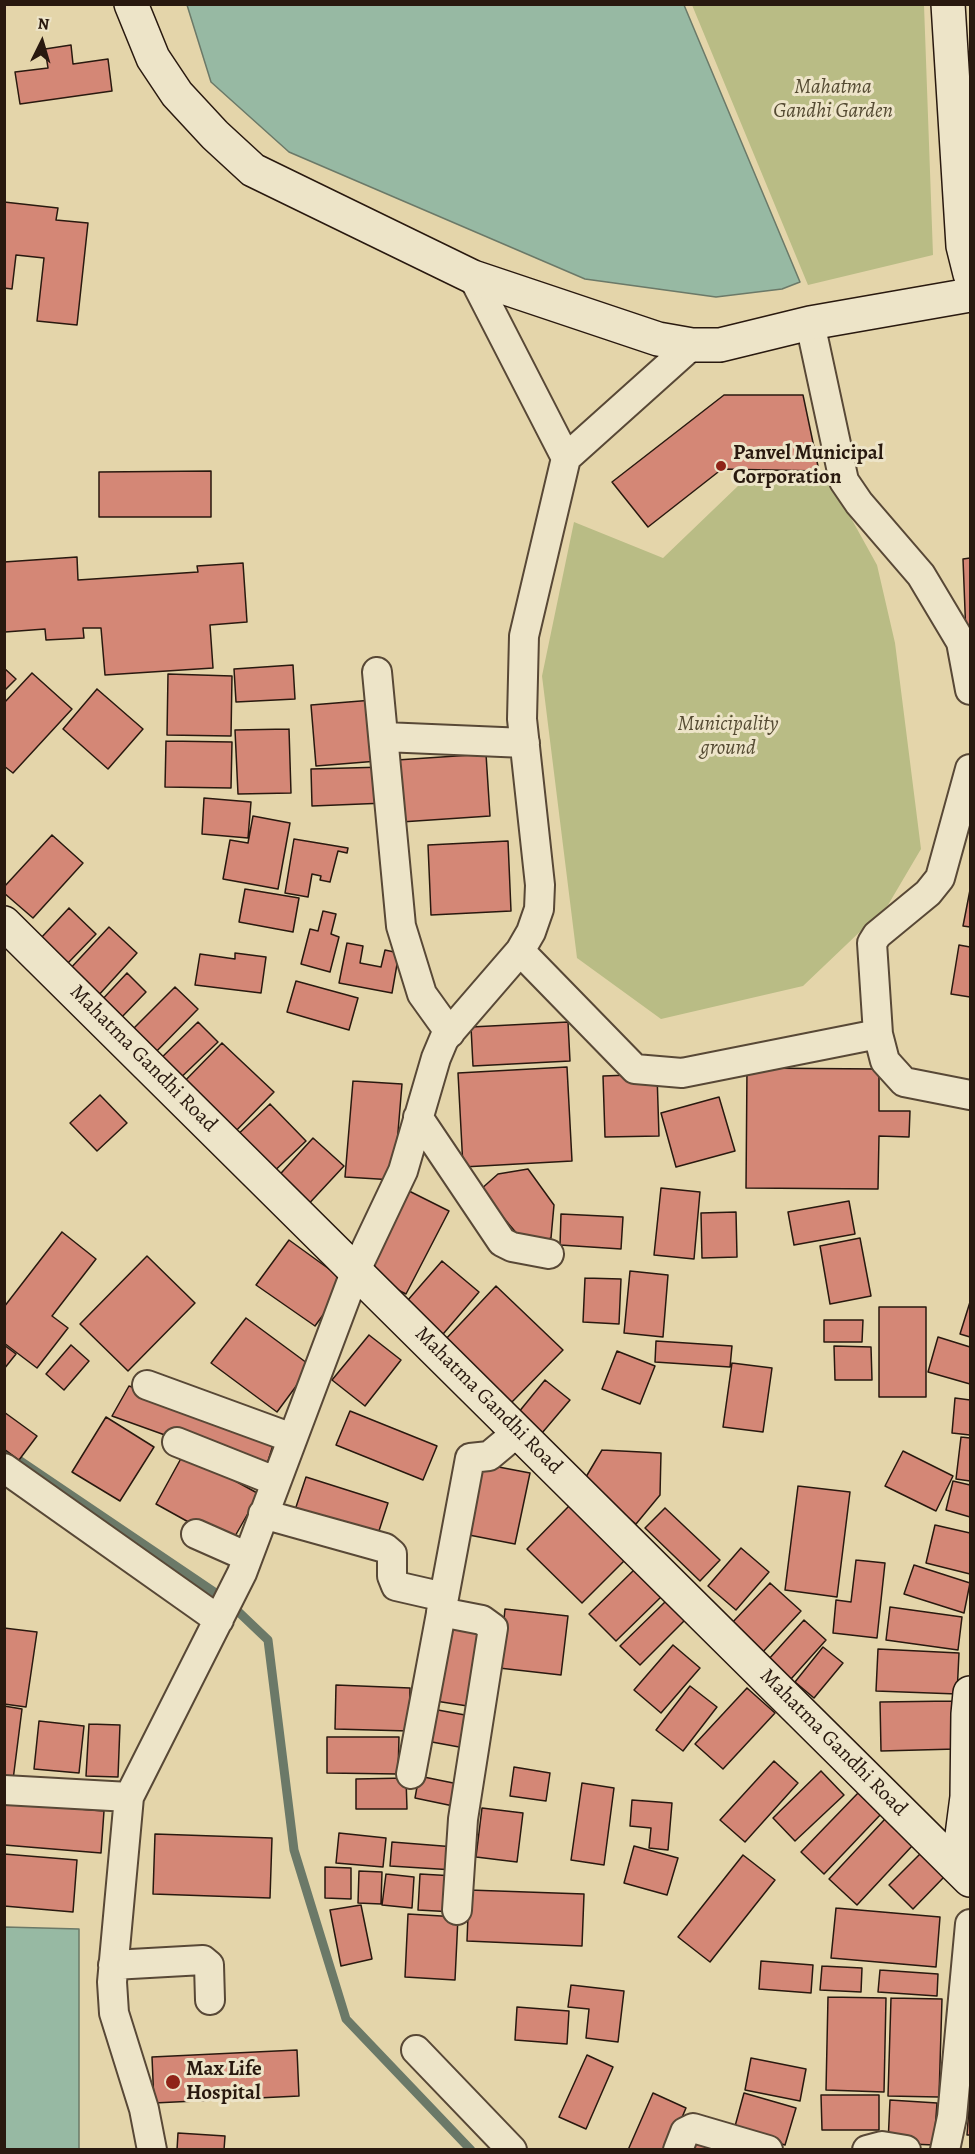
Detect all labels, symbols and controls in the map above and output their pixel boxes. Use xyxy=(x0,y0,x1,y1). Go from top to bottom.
north arrow xyxy=(12,12,72,72)
text: N xyxy=(37,13,50,36)
park label: Mahatma Gandhi Garden xyxy=(773,75,893,125)
place label: Panvel Municipal Corporation xyxy=(733,441,883,491)
marker: Panvel Municipal Corporation xyxy=(714,459,728,473)
park label: Municipality ground xyxy=(677,712,779,762)
street label: Mahatma Gandhi Road xyxy=(64,980,222,1138)
street label: Mahatma Gandhi Road xyxy=(409,1322,567,1480)
street label: Mahatma Gandhi Road xyxy=(754,1664,912,1822)
place label: Max Life Hospital xyxy=(186,2057,262,2107)
marker: Max Life Hospital xyxy=(164,2073,182,2091)

